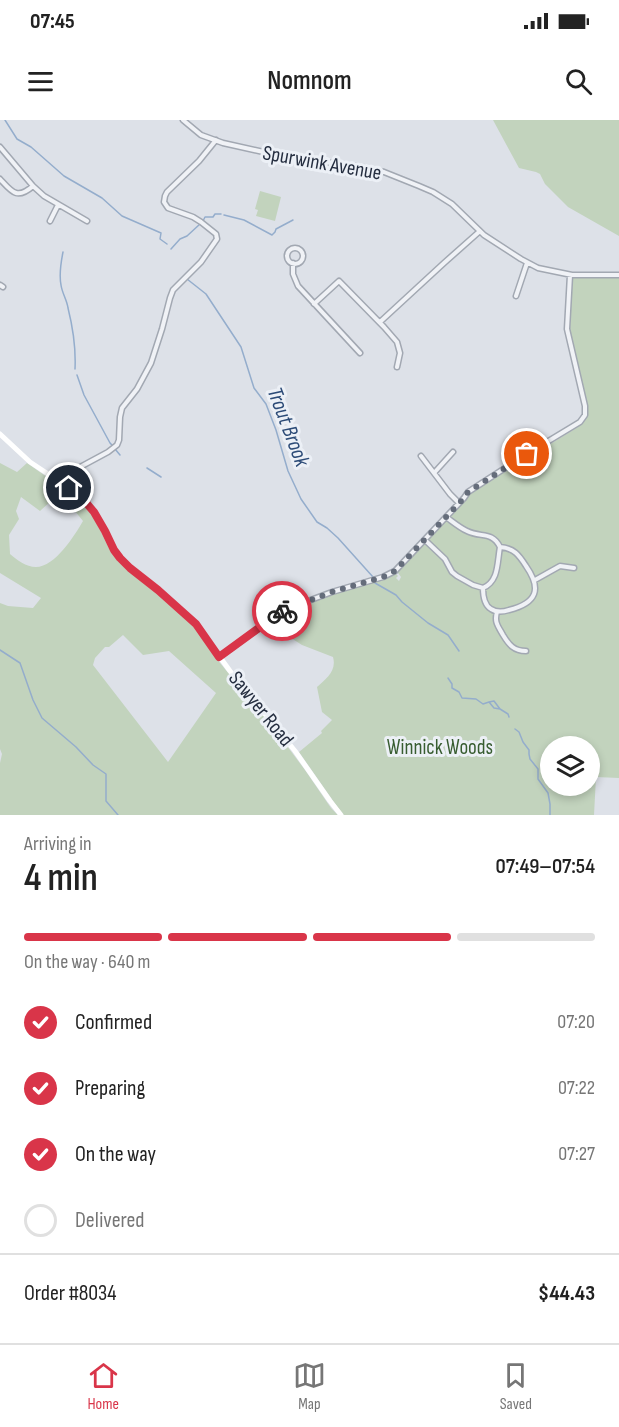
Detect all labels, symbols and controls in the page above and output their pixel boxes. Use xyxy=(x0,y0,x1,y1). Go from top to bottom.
text: 07:45 xyxy=(30,8,75,35)
icon: menu xyxy=(24,65,57,98)
text: Nomnom xyxy=(267,65,352,97)
icon: search xyxy=(562,65,595,98)
street label: Spurwink Avenue xyxy=(261,140,383,186)
water label: Trout Brook xyxy=(261,384,316,471)
pin xyxy=(501,428,552,479)
icon: bag xyxy=(510,437,543,470)
pin xyxy=(43,462,94,513)
icon: home xyxy=(52,471,85,504)
courier xyxy=(252,581,312,641)
icon: bike xyxy=(266,595,299,628)
street label: Sawyer Road xyxy=(223,666,299,752)
park label: Winnick Woods xyxy=(387,735,493,760)
map controls xyxy=(540,736,600,796)
button: layers xyxy=(540,736,600,796)
text: Arriving in xyxy=(24,832,92,856)
text: 07:49–07:54 xyxy=(495,853,595,880)
text: 4 min xyxy=(24,855,98,902)
text: On the way · 640 m xyxy=(24,950,150,974)
icon: check xyxy=(24,1006,57,1039)
text: Confirmed xyxy=(75,1009,152,1036)
text: 07:20 xyxy=(557,1010,595,1034)
icon: check xyxy=(24,1072,57,1105)
text: Preparing xyxy=(75,1075,145,1102)
text: 07:22 xyxy=(558,1076,595,1100)
icon: check xyxy=(24,1138,57,1171)
text: On the way xyxy=(75,1141,156,1168)
text: 07:27 xyxy=(558,1142,595,1166)
text: Delivered xyxy=(75,1207,144,1234)
text: Order #8034 xyxy=(24,1280,117,1307)
text: $44.43 xyxy=(538,1280,595,1307)
tab: Home xyxy=(87,1359,120,1414)
tab: Map xyxy=(293,1359,326,1414)
tab: Saved xyxy=(499,1359,532,1414)

